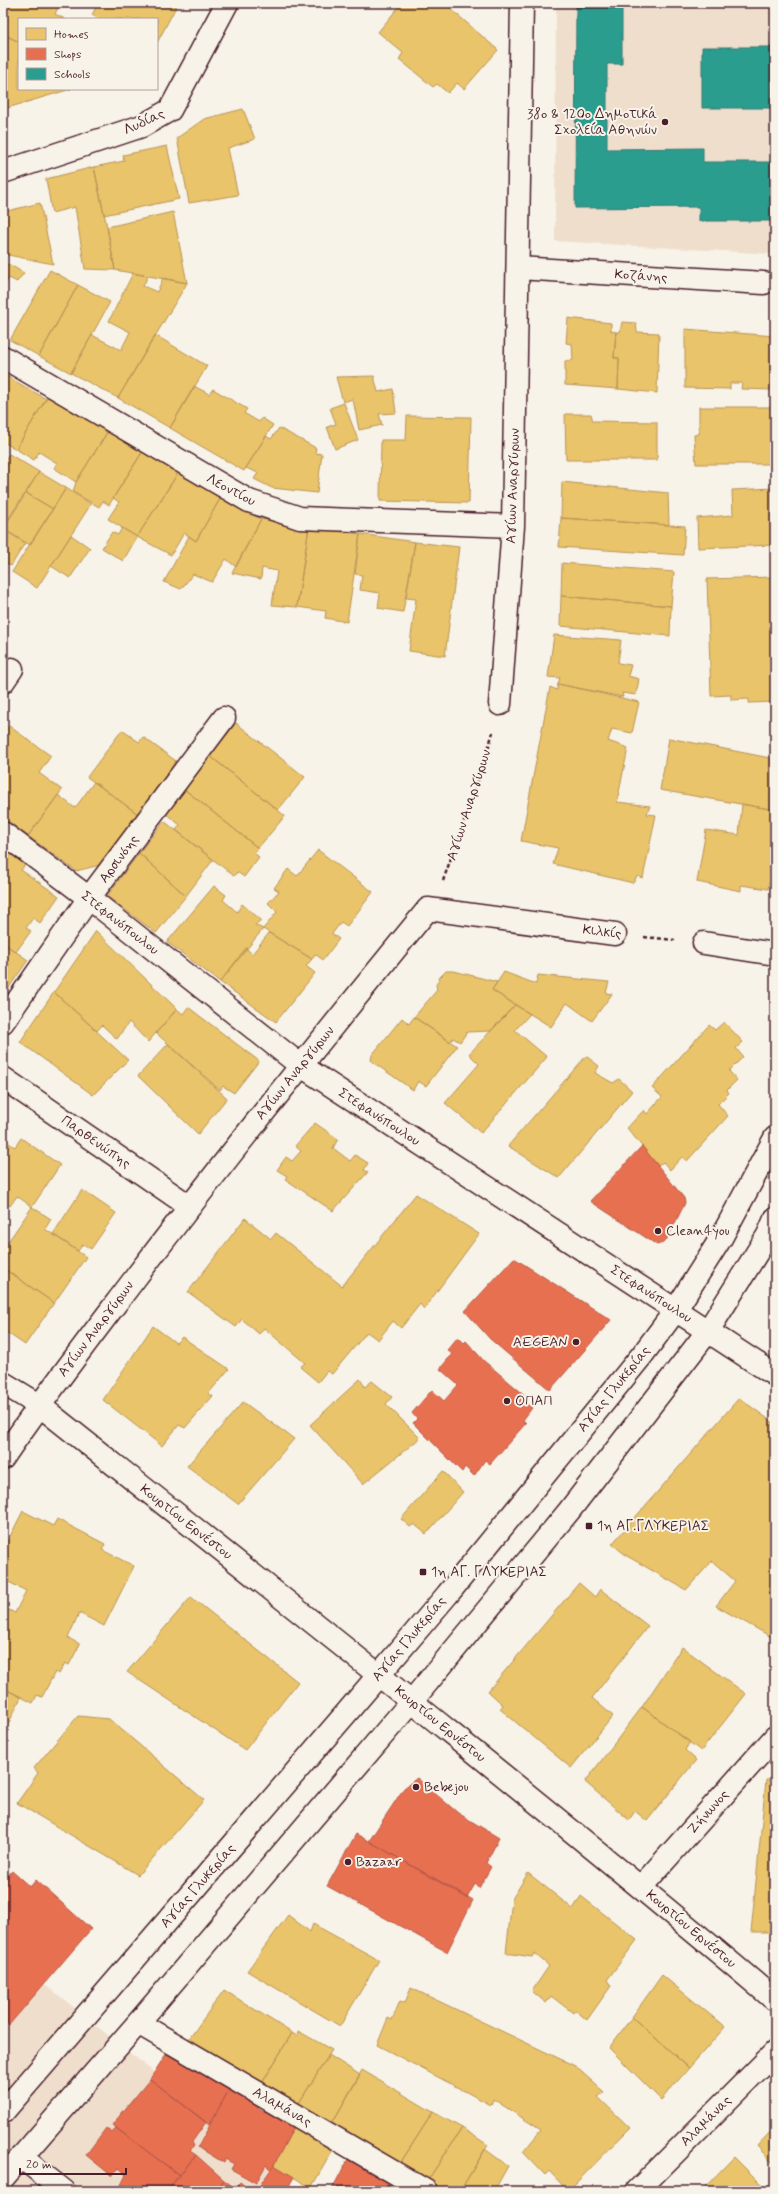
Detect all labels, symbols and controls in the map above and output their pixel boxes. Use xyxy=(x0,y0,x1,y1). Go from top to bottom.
legend xyxy=(18,18,158,90)
text: Homes xyxy=(54,27,89,43)
text: Shops xyxy=(54,47,81,63)
text: Schools xyxy=(54,67,90,83)
street label: Λυδίας xyxy=(121,105,167,139)
place label: 38ο & 120ο Δημοτικά Σχολεία Αθηνών xyxy=(527,105,657,139)
marker: 38ο & 120ο Δημοτικά Σχολεία Αθηνών xyxy=(660,117,670,127)
street label: Κοζάνης xyxy=(614,265,668,287)
street label: Αγίων Αναργύρων xyxy=(502,428,524,544)
street label: Λεοντίου xyxy=(203,470,259,510)
street label: Αγίων Αναργύρων xyxy=(443,747,495,863)
street label: Αρσινόης xyxy=(95,831,143,887)
street label: Στεφανόπουλου xyxy=(77,887,163,959)
street label: Κιλκίς xyxy=(582,921,622,943)
street label: Αγίων Αναργύρων xyxy=(252,1022,338,1124)
street label: Στεφανόπουλου xyxy=(335,1084,423,1150)
street label: Παρθενώπης xyxy=(58,1111,134,1173)
place label: Clean4you xyxy=(666,1222,730,1240)
marker: Clean4you xyxy=(653,1226,663,1236)
street label: Στεφανόπουλου xyxy=(607,1261,695,1327)
street label: Αγίων Αναργύρων xyxy=(54,1277,138,1381)
place label: AEGEAN xyxy=(513,1333,568,1351)
marker: AEGEAN xyxy=(571,1337,581,1347)
street label: Αγίας Γλυκερίας xyxy=(574,1342,654,1436)
place label: ΟΠΑΠ xyxy=(515,1392,553,1410)
marker: ΟΠΑΠ xyxy=(502,1396,512,1406)
street label: Κουρτίου Ερνέστου xyxy=(136,1479,236,1564)
place label: 1η ΑΓ.ΓΛΥΚΕΡΙΑΣ xyxy=(597,1517,709,1535)
marker: 1η ΑΓ.ΓΛΥΚΕΡΙΑΣ xyxy=(584,1521,594,1531)
place label: 1η ΑΓ. ΓΛΥΚΕΡΙΑΣ xyxy=(431,1563,547,1581)
marker: 1η ΑΓ. ΓΛΥΚΕΡΙΑΣ xyxy=(418,1567,428,1577)
street label: Αγίας Γλυκερίας xyxy=(368,1593,450,1685)
street label: Κουρτίου Ερνέστου xyxy=(391,1681,490,1766)
place label: Bebejou xyxy=(424,1778,469,1796)
marker: Bebejou xyxy=(411,1782,421,1792)
street label: Ζήνωνος xyxy=(683,1786,733,1838)
street label: Αγίας Γλυκερίας xyxy=(156,1840,240,1932)
place label: Bazaar xyxy=(356,1853,402,1871)
marker: Bazaar xyxy=(343,1857,353,1867)
street label: Κουρτίου Ερνέστου xyxy=(642,1885,741,1972)
street label: Αλαμάνας xyxy=(249,2083,315,2131)
street label: Αλαμάνας xyxy=(677,2092,735,2150)
scale bar xyxy=(20,2150,126,2176)
text: 20 m xyxy=(26,2157,52,2173)

